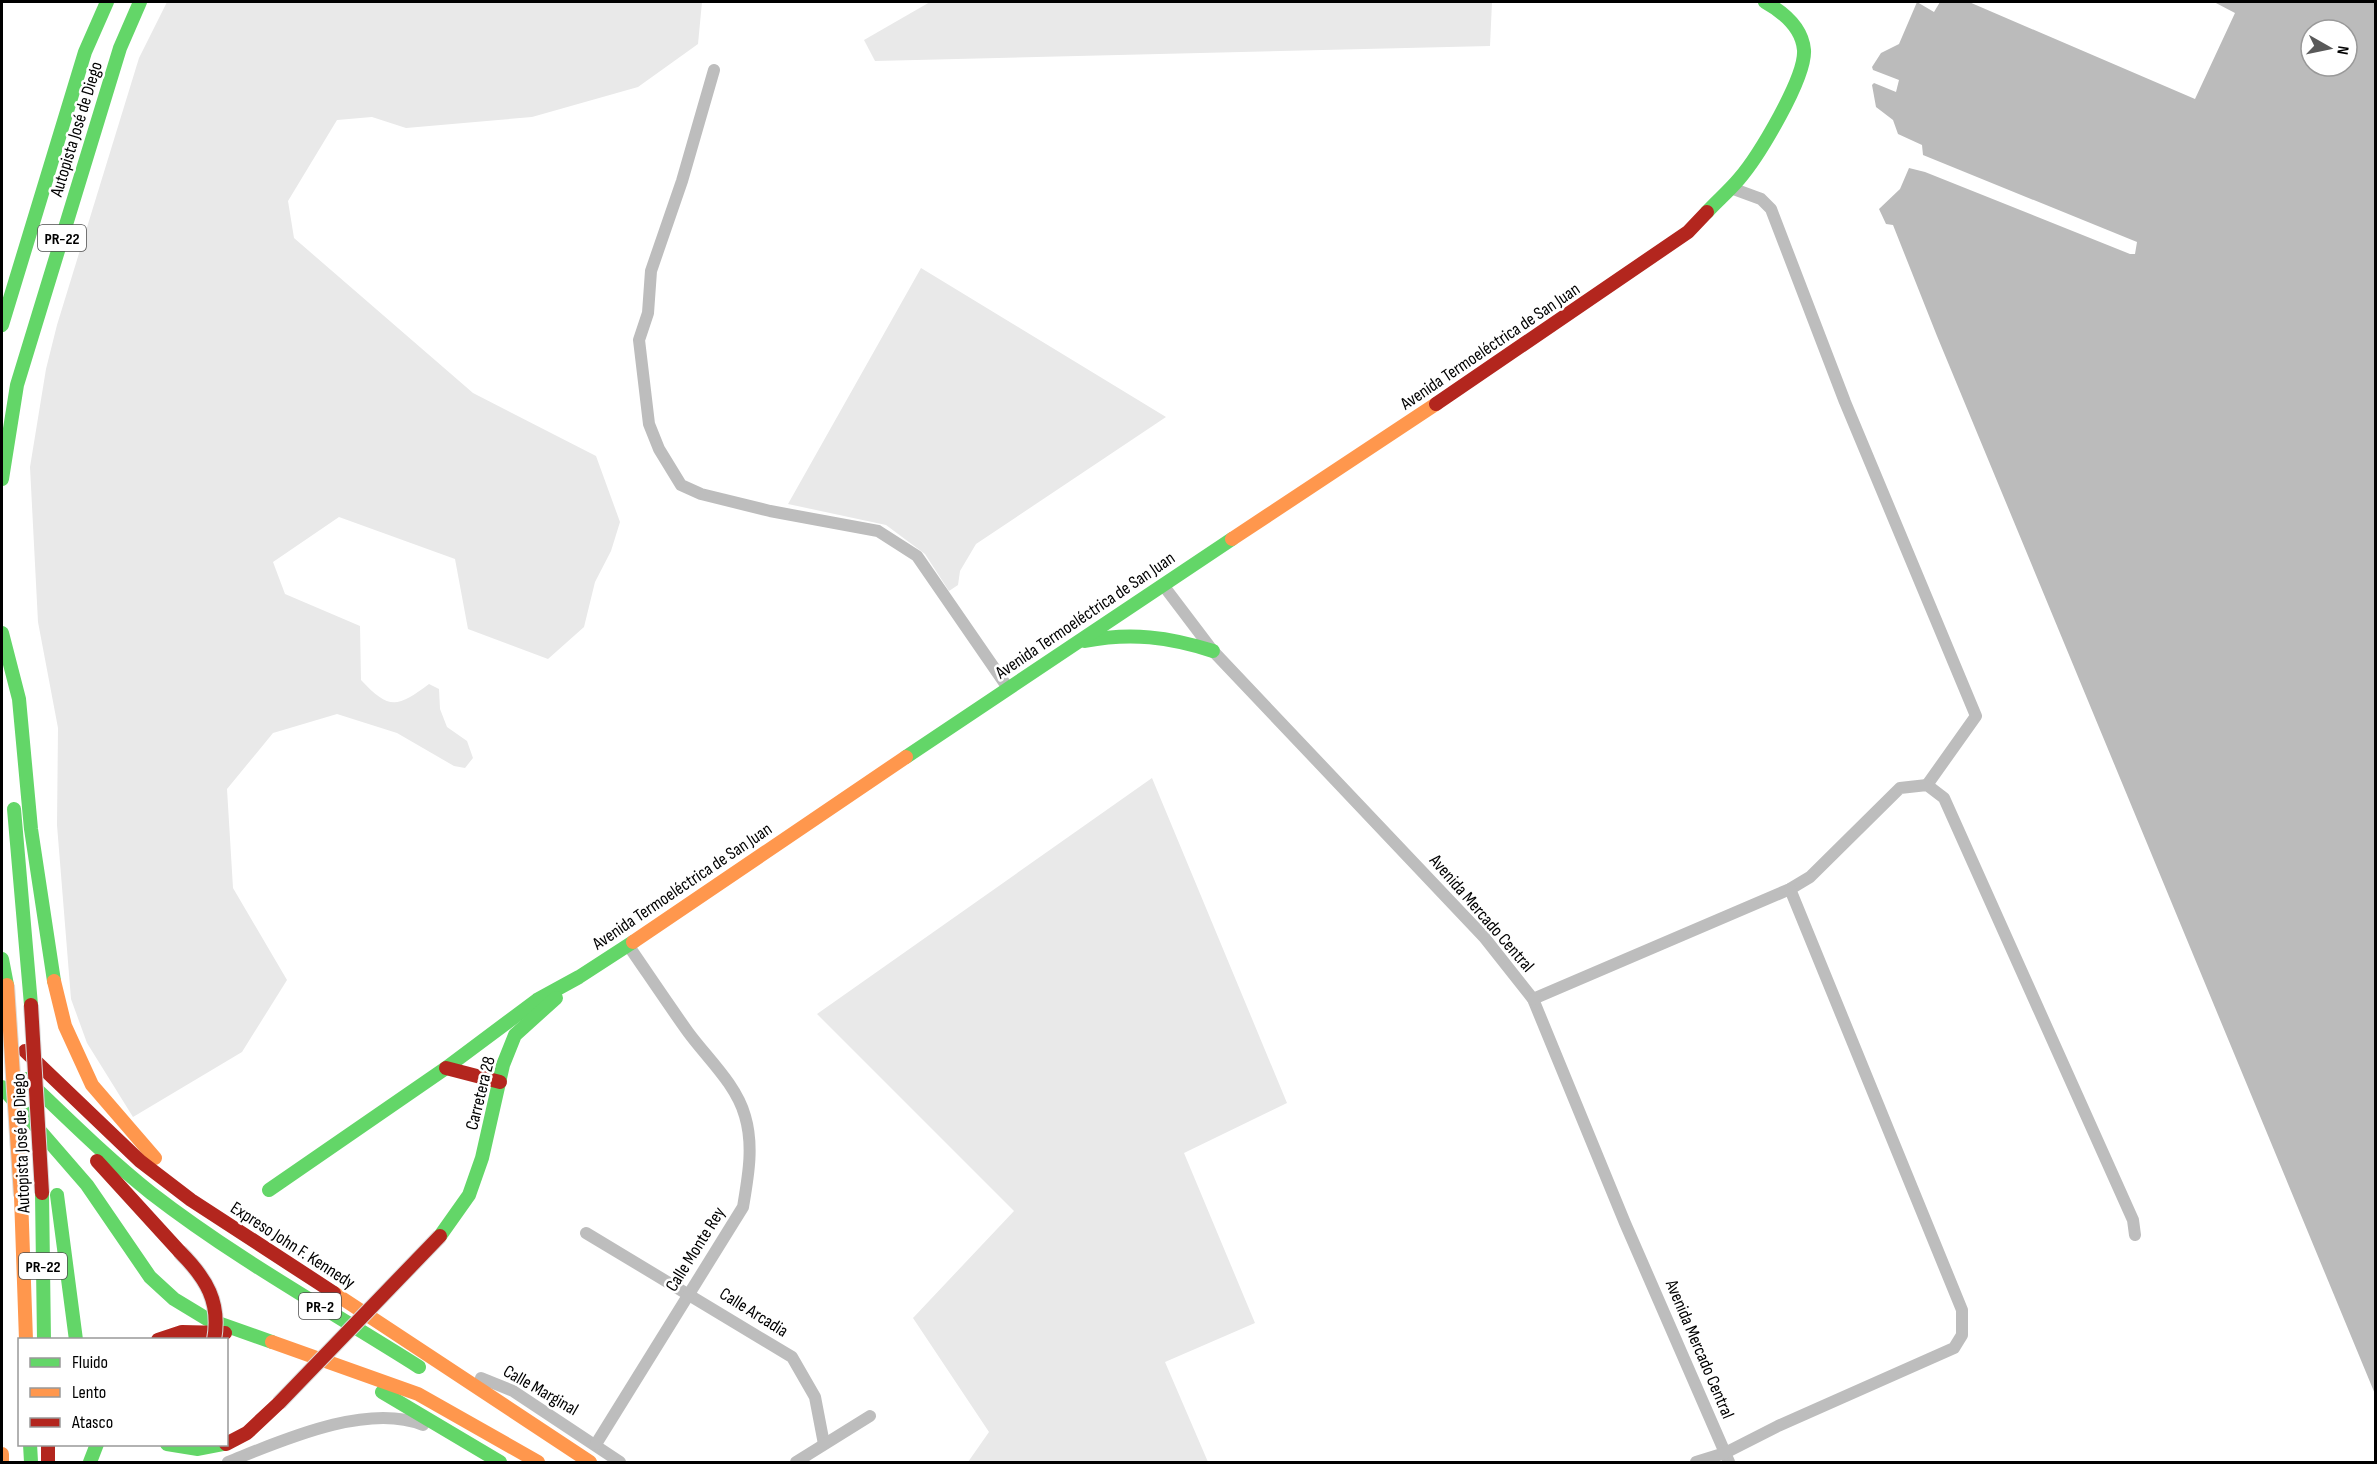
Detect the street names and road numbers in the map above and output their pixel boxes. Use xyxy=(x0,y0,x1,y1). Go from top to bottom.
street label: Autopista José de Diego xyxy=(46,59,107,200)
road number: PR-22 xyxy=(38,225,86,251)
street label: Avenida Termoeléctrica de San Juan xyxy=(1396,278,1584,415)
street label: Avenida Termoeléctrica de San Juan xyxy=(991,547,1179,684)
street label: Avenida Termoeléctrica de San Juan xyxy=(588,818,776,955)
street label: Avenida Mercado Central xyxy=(1424,850,1538,976)
street label: Carretera 28 xyxy=(461,1054,500,1132)
street label: Autopista José de Diego xyxy=(9,1073,34,1214)
street label: Expreso John F. Kennedy xyxy=(227,1197,359,1293)
street label: Calle Monte Rey xyxy=(661,1203,730,1295)
road number: PR-22 xyxy=(19,1253,67,1279)
street label: Avenida Mercado Central xyxy=(1660,1276,1738,1422)
street label: Calle Arcadia xyxy=(716,1283,792,1342)
road number: PR-2 xyxy=(299,1293,341,1319)
street label: Calle Marginal xyxy=(500,1361,582,1420)

